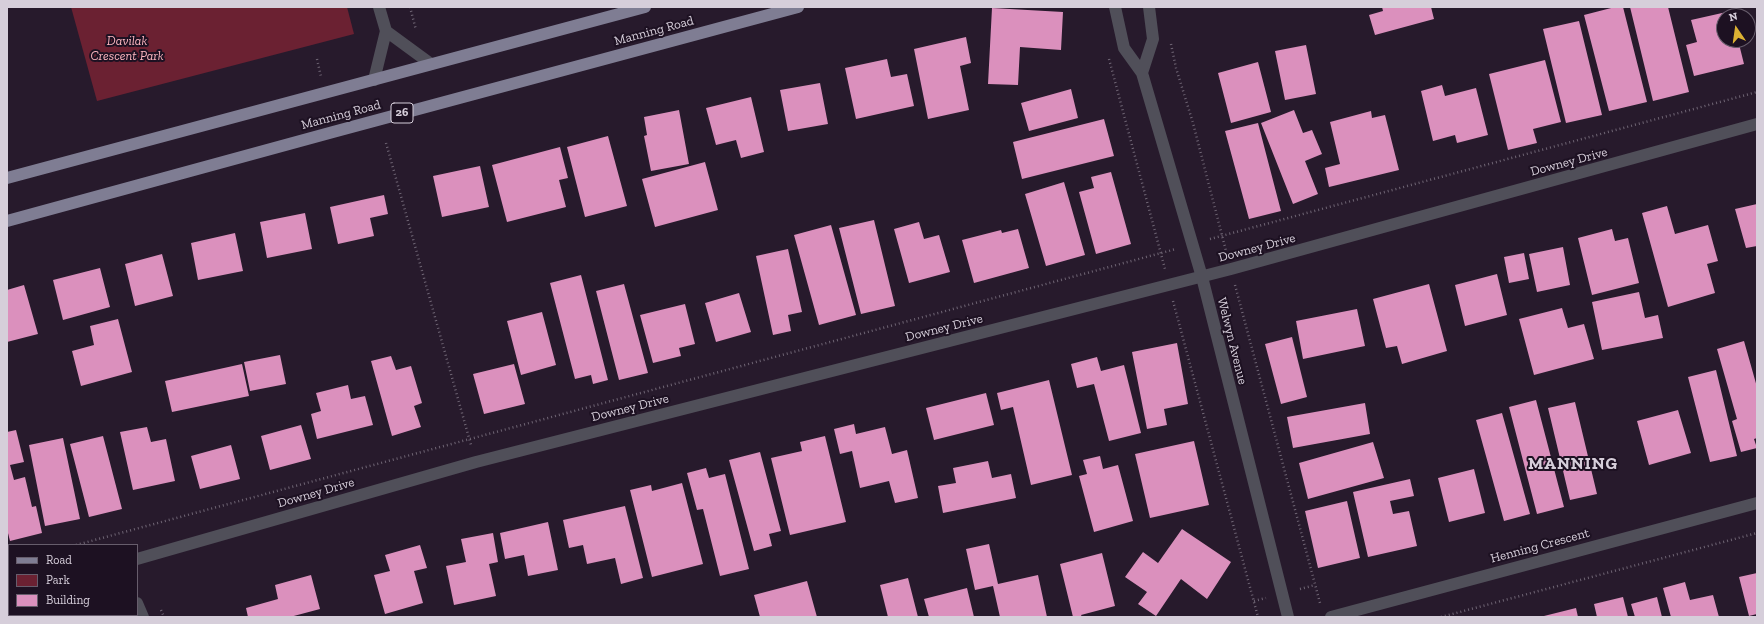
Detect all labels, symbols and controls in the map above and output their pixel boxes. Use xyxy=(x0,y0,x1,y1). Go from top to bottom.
north arrow xyxy=(1716,8,1756,48)
text: N xyxy=(1728,10,1739,24)
street label: Manning Road xyxy=(613,13,695,49)
park label: Davilak Crescent Park xyxy=(90,33,164,64)
street label: Manning Road xyxy=(300,97,382,133)
road number: 26 xyxy=(391,103,413,123)
street label: Downey Drive xyxy=(1529,144,1609,180)
street label: Downey Drive xyxy=(1217,230,1297,266)
street label: Welwyn Avenue xyxy=(1214,296,1250,386)
street label: Downey Drive xyxy=(904,311,984,345)
street label: Downey Drive xyxy=(590,391,670,425)
district label: MANNING xyxy=(1528,454,1618,474)
street label: Downey Drive xyxy=(276,475,356,511)
street label: Henning Crescent xyxy=(1489,525,1591,567)
legend xyxy=(8,544,138,616)
text: Road xyxy=(46,553,72,567)
text: Park xyxy=(46,573,70,587)
text: Building xyxy=(46,593,90,607)

